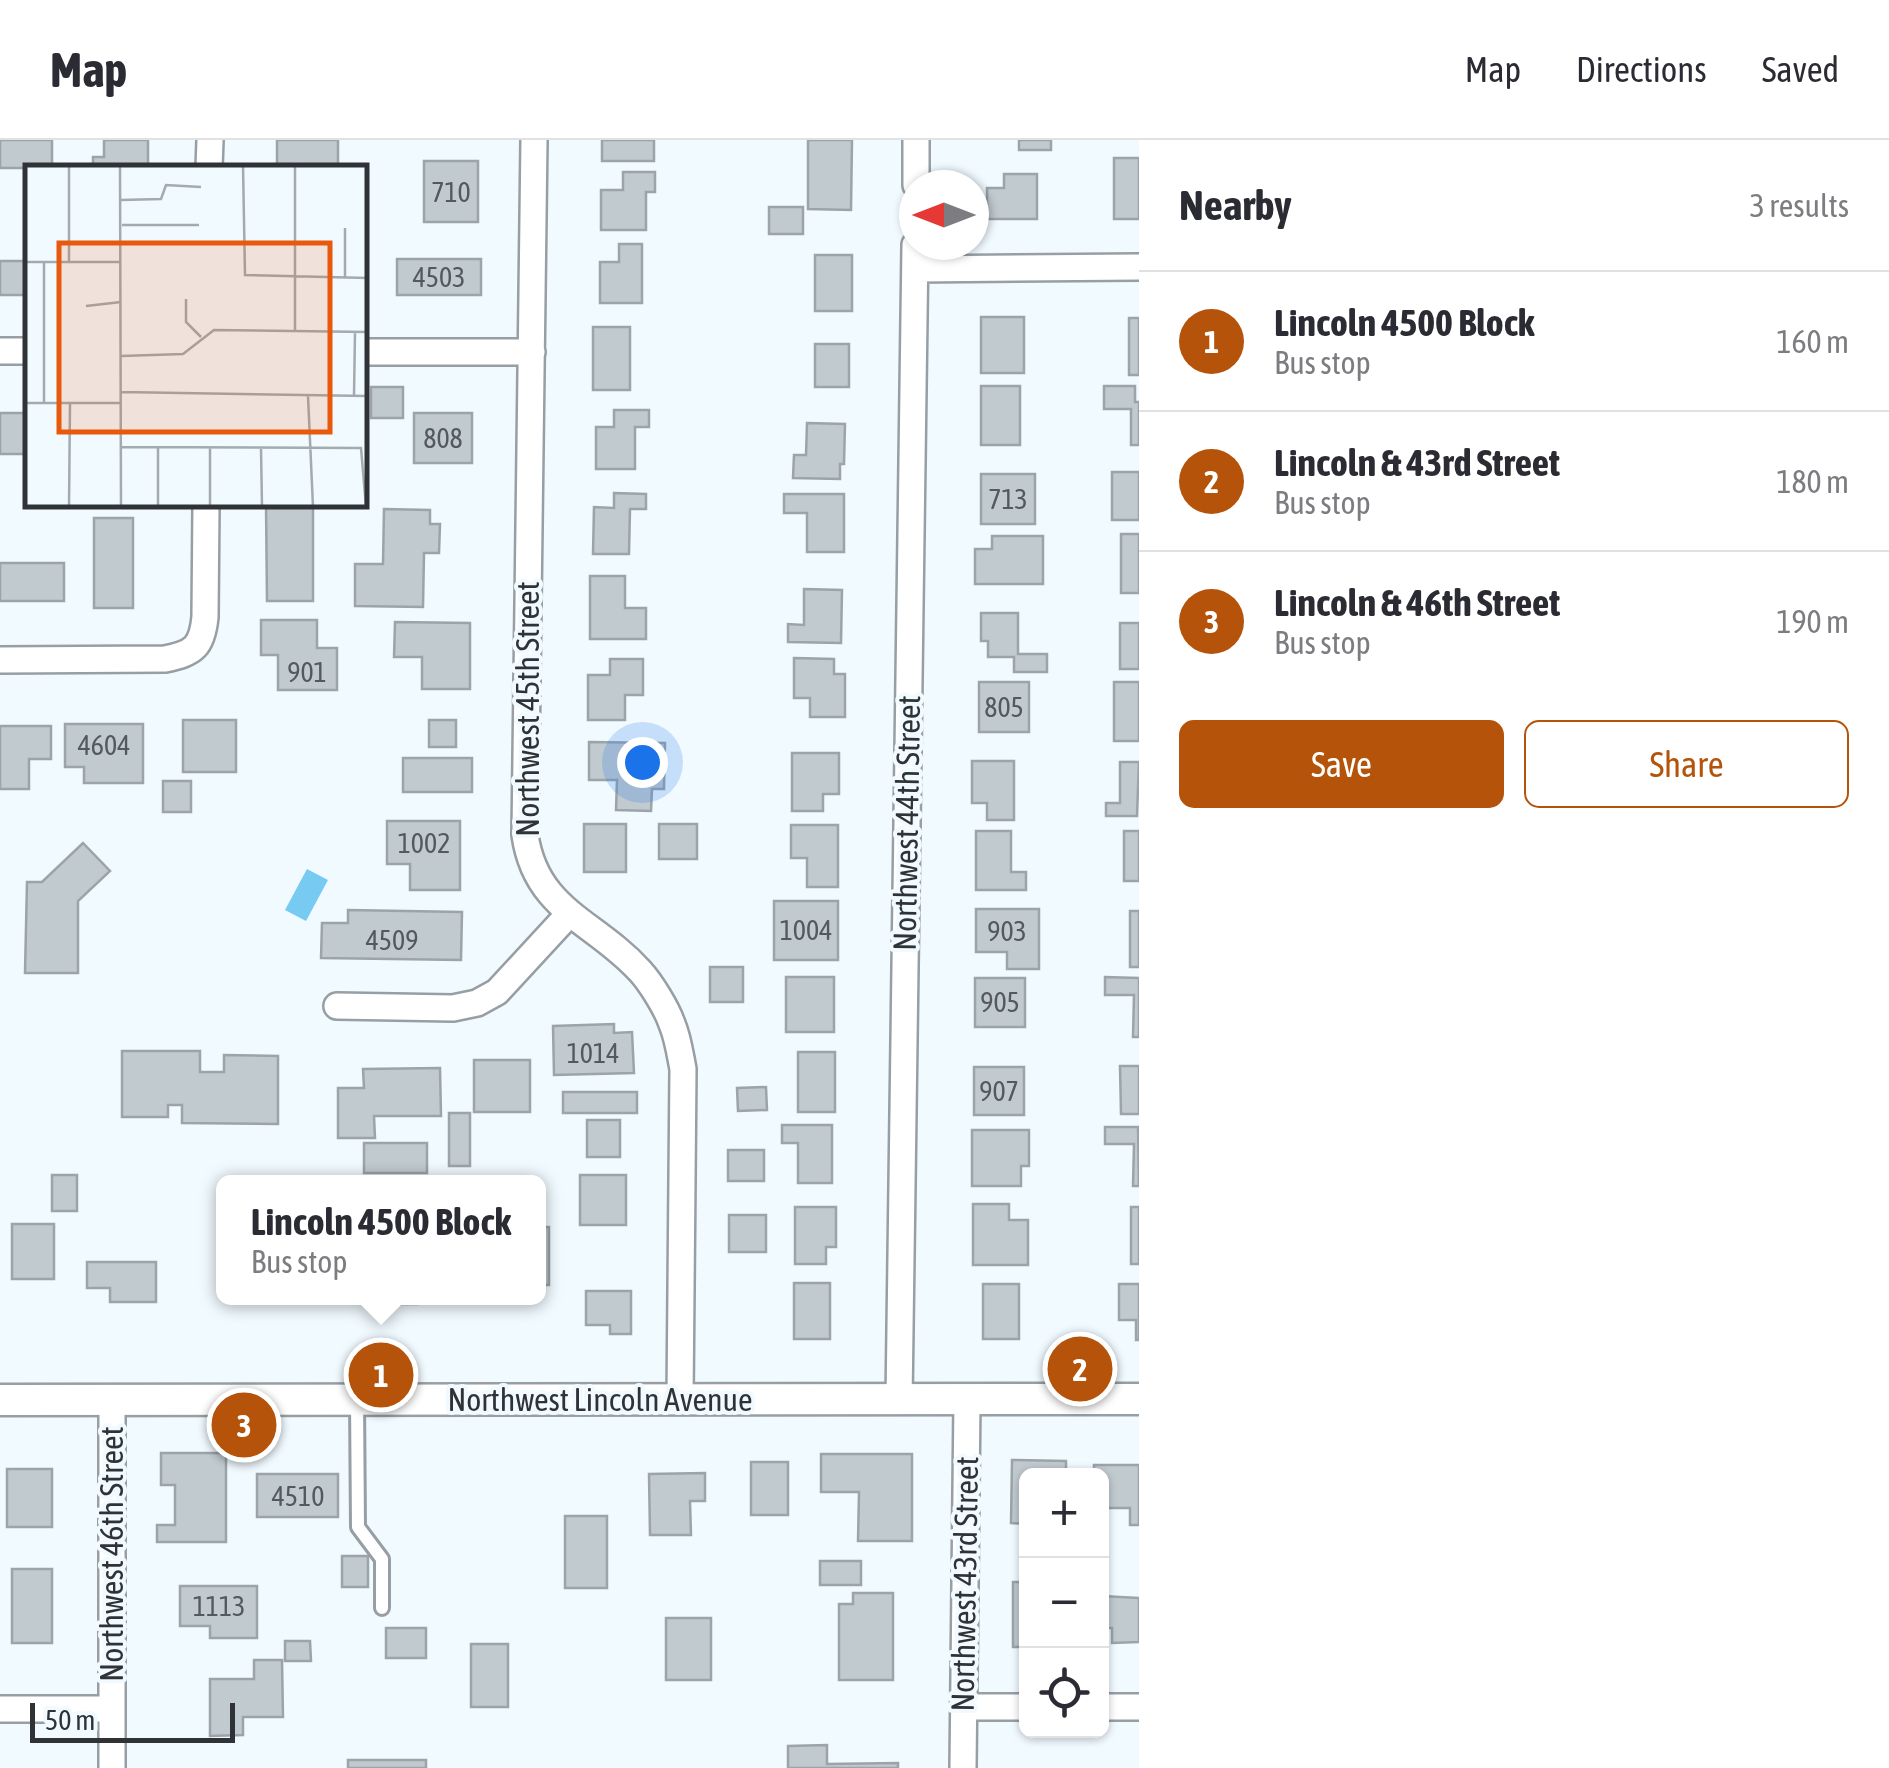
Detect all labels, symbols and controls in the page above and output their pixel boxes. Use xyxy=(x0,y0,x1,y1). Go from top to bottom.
text: Map xyxy=(50,42,127,97)
text: Map xyxy=(1465,49,1521,89)
text: Directions xyxy=(1576,49,1707,89)
text: Saved xyxy=(1762,49,1839,89)
inset map xyxy=(25,165,368,508)
north arrow xyxy=(899,170,989,260)
house number: 710 xyxy=(431,176,471,208)
text: Nearby xyxy=(1179,181,1292,229)
text: 3 results xyxy=(1750,187,1849,224)
house number: 4503 xyxy=(413,261,465,293)
text: Lincoln 4500 Block xyxy=(1274,301,1535,344)
text: 1 xyxy=(1204,323,1219,360)
text: 160 m xyxy=(1776,323,1849,360)
text: Bus stop xyxy=(1274,344,1371,381)
house number: 808 xyxy=(423,422,463,454)
text: Lincoln & 43rd Street xyxy=(1274,441,1560,484)
text: 2 xyxy=(1204,463,1219,500)
text: 180 m xyxy=(1776,463,1849,500)
house number: 713 xyxy=(988,483,1028,515)
text: Bus stop xyxy=(1274,484,1371,521)
street label: Northwest 45th Street xyxy=(509,581,546,837)
text: Lincoln & 46th Street xyxy=(1274,581,1560,624)
text: 3 xyxy=(1204,603,1219,640)
text: 190 m xyxy=(1776,603,1849,640)
text: Bus stop xyxy=(1274,624,1371,661)
house number: 901 xyxy=(287,656,327,688)
house number: 805 xyxy=(984,691,1024,723)
street label: Northwest 44th Street xyxy=(886,695,927,951)
button: Save xyxy=(1179,720,1504,808)
button: Share xyxy=(1524,720,1849,808)
house number: 4604 xyxy=(78,729,130,761)
your location xyxy=(617,737,668,788)
house number: 1002 xyxy=(398,827,450,859)
house number: 1004 xyxy=(780,914,832,946)
house number: 903 xyxy=(987,915,1027,947)
house number: 4509 xyxy=(366,924,418,956)
house number: 905 xyxy=(980,986,1020,1018)
house number: 1014 xyxy=(567,1037,619,1069)
house number: 907 xyxy=(979,1075,1019,1107)
popup xyxy=(216,1175,546,1305)
text: Lincoln 4500 Block xyxy=(251,1200,511,1243)
text: Bus stop xyxy=(251,1243,347,1280)
pin: 2 xyxy=(1048,1332,1112,1406)
pin: 1 xyxy=(348,1338,414,1412)
street label: Northwest Lincoln Avenue xyxy=(447,1381,753,1418)
pin: 3 xyxy=(212,1388,276,1462)
street label: Northwest 46th Street xyxy=(93,1426,130,1682)
street label: Northwest 43rd Street xyxy=(944,1456,985,1712)
map controls xyxy=(1019,1468,1109,1738)
button: + xyxy=(1019,1468,1109,1558)
house number: 4510 xyxy=(272,1480,324,1512)
button: − xyxy=(1019,1558,1109,1648)
house number: 1113 xyxy=(193,1590,245,1622)
button: locate xyxy=(1019,1648,1109,1738)
scale bar xyxy=(30,1698,235,1742)
text: 50 m xyxy=(45,1704,95,1736)

